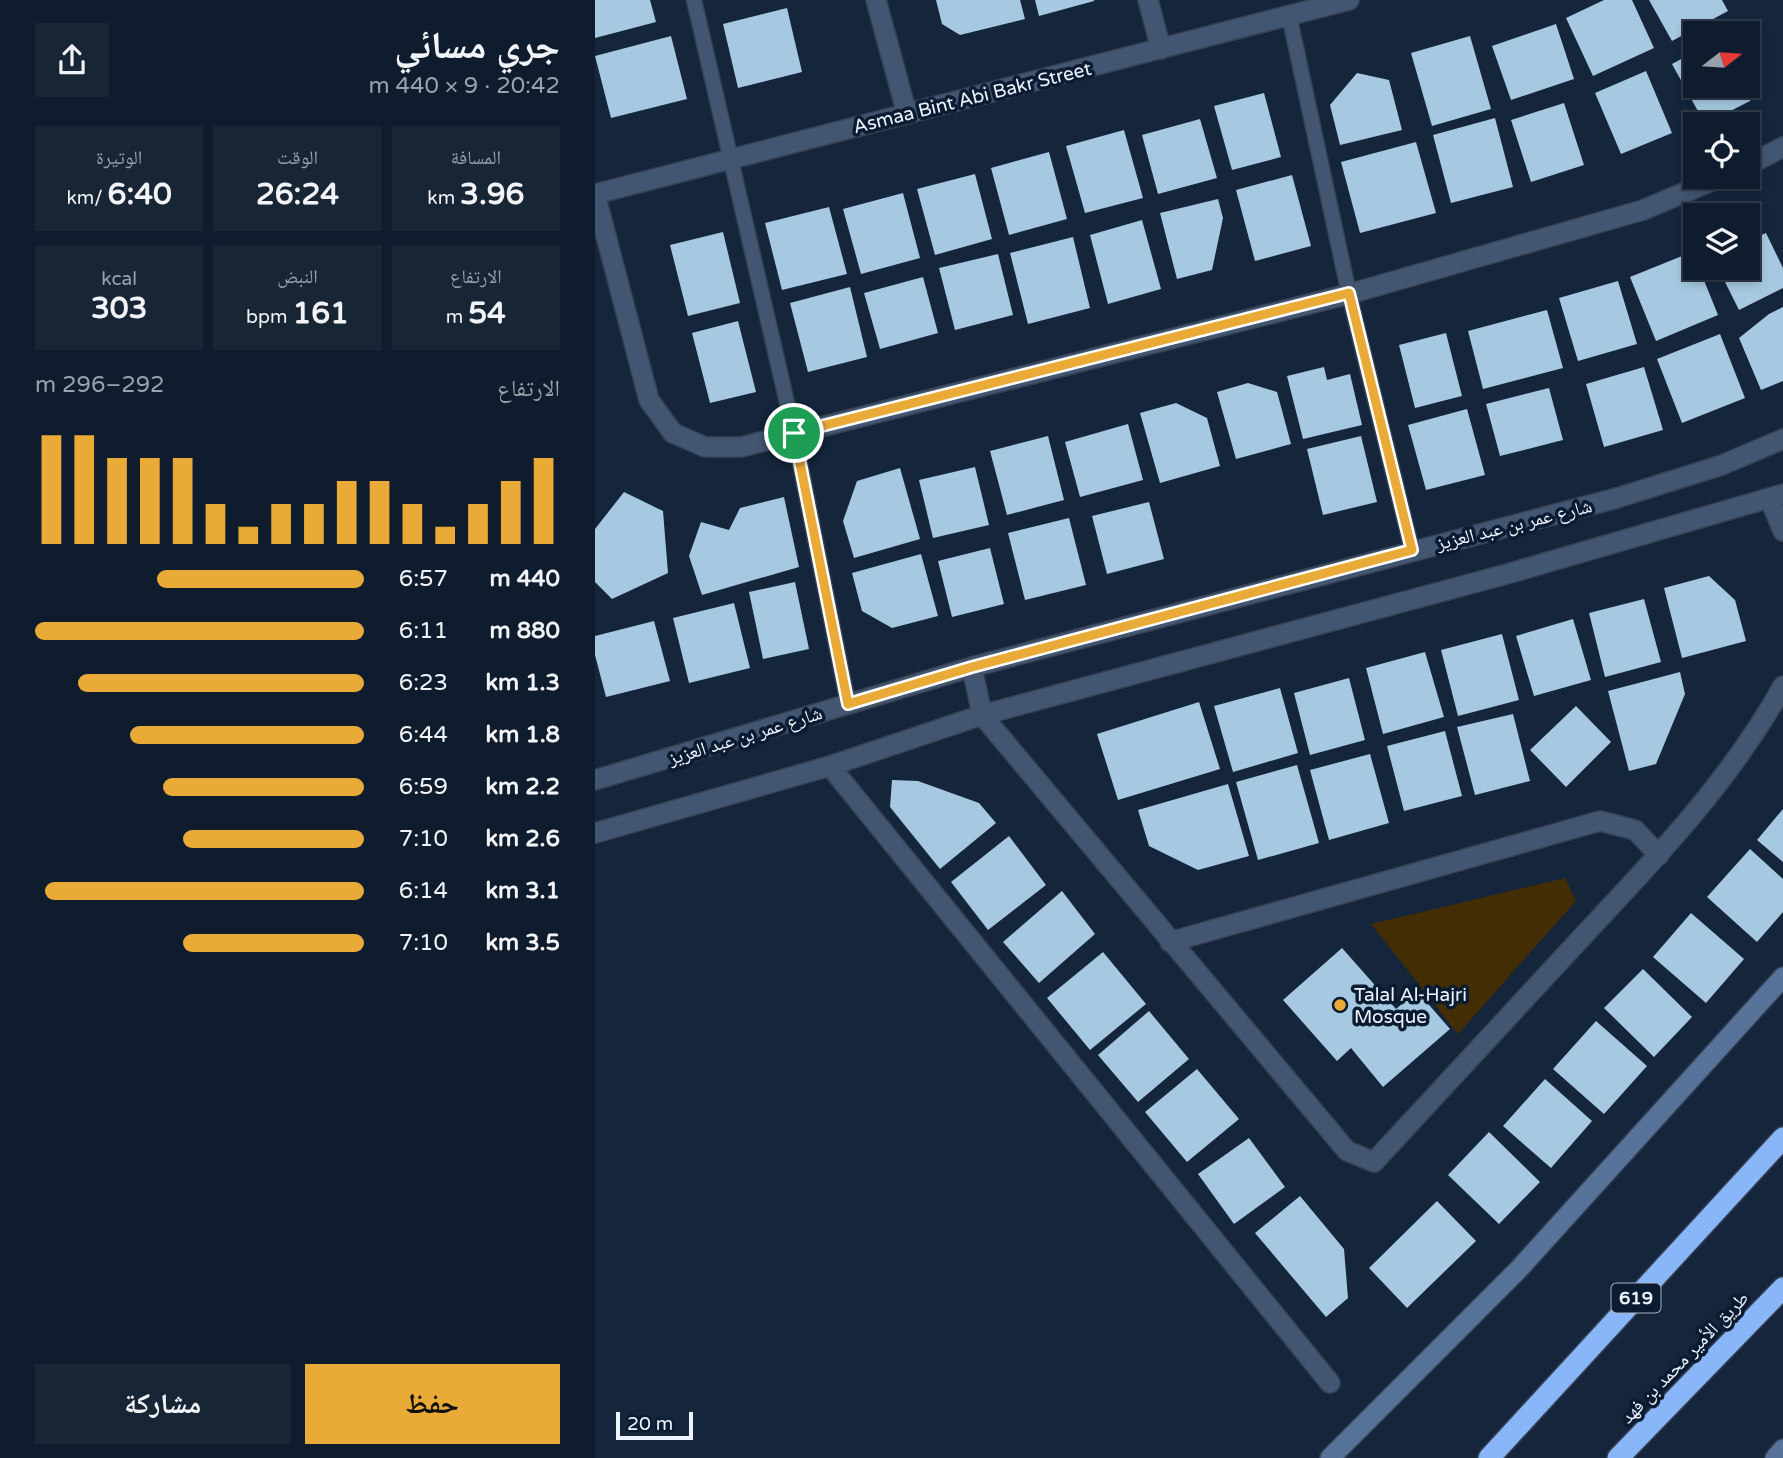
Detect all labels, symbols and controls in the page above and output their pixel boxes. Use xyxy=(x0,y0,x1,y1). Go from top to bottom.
north arrow xyxy=(1683,21,1761,98)
map controls xyxy=(1683,21,1760,280)
button: share xyxy=(35,23,109,97)
text: جري مسائي xyxy=(394,23,560,69)
street label: Asmaa Bint Abi Bakr Street xyxy=(851,58,1094,138)
text: 20:42 · 9 × 440 m xyxy=(368,72,560,100)
button: locate xyxy=(1683,112,1760,189)
text: الوتيرة xyxy=(96,147,142,169)
text: الوقت xyxy=(277,147,318,169)
text: المسافة xyxy=(451,147,501,169)
text: 6:40 xyxy=(108,176,172,213)
text: 26:24 xyxy=(256,176,339,213)
text: 3.96 xyxy=(460,176,524,213)
text: /km xyxy=(66,187,108,209)
text: km xyxy=(427,187,460,209)
button: layers xyxy=(1683,203,1760,280)
text: النبض xyxy=(277,266,318,288)
text: الارتفاع xyxy=(450,266,502,288)
text: kcal xyxy=(101,268,137,290)
text: 303 xyxy=(91,290,147,327)
text: 161 xyxy=(292,295,349,332)
text: 54 xyxy=(468,295,506,332)
text: bpm xyxy=(246,306,292,328)
text: m xyxy=(446,306,468,328)
text: 292–296 m xyxy=(35,371,165,399)
text: الارتفاع xyxy=(497,375,560,403)
pin xyxy=(764,403,824,463)
icon: arrive xyxy=(775,414,813,452)
street label: شارع عمر بن عبد العزيز xyxy=(1433,495,1594,555)
text: 6:57 xyxy=(399,565,448,593)
text: 440 m xyxy=(490,565,560,593)
text: 6:11 xyxy=(399,617,448,645)
text: 880 m xyxy=(490,617,560,645)
text: 6:23 xyxy=(399,669,448,697)
text: 1.3 km xyxy=(485,669,560,697)
street label: شارع عمر بن عبد العزيز xyxy=(665,702,825,770)
text: 6:44 xyxy=(399,721,448,749)
text: 1.8 km xyxy=(486,721,560,749)
text: 6:59 xyxy=(399,773,448,801)
text: 2.2 km xyxy=(485,773,560,801)
text: 7:10 xyxy=(399,825,448,853)
text: 2.6 km xyxy=(485,825,560,853)
text: 6:14 xyxy=(399,877,448,905)
text: 3.1 km xyxy=(485,877,560,905)
text: 7:10 xyxy=(399,929,448,957)
text: 3.5 km xyxy=(485,929,560,957)
place label: Talal Al-Hajri Mosque xyxy=(1354,984,1467,1028)
marker: Talal Al-Hajri Mosque xyxy=(1332,997,1348,1013)
road number: 619 xyxy=(1611,1283,1661,1312)
street label: طريق الأمير محمد بن فهد xyxy=(1616,1287,1753,1428)
button: مشاركة xyxy=(35,1364,291,1444)
button: حفظ xyxy=(305,1364,560,1444)
scale bar xyxy=(616,1409,693,1441)
text: 20 m xyxy=(627,1413,673,1435)

